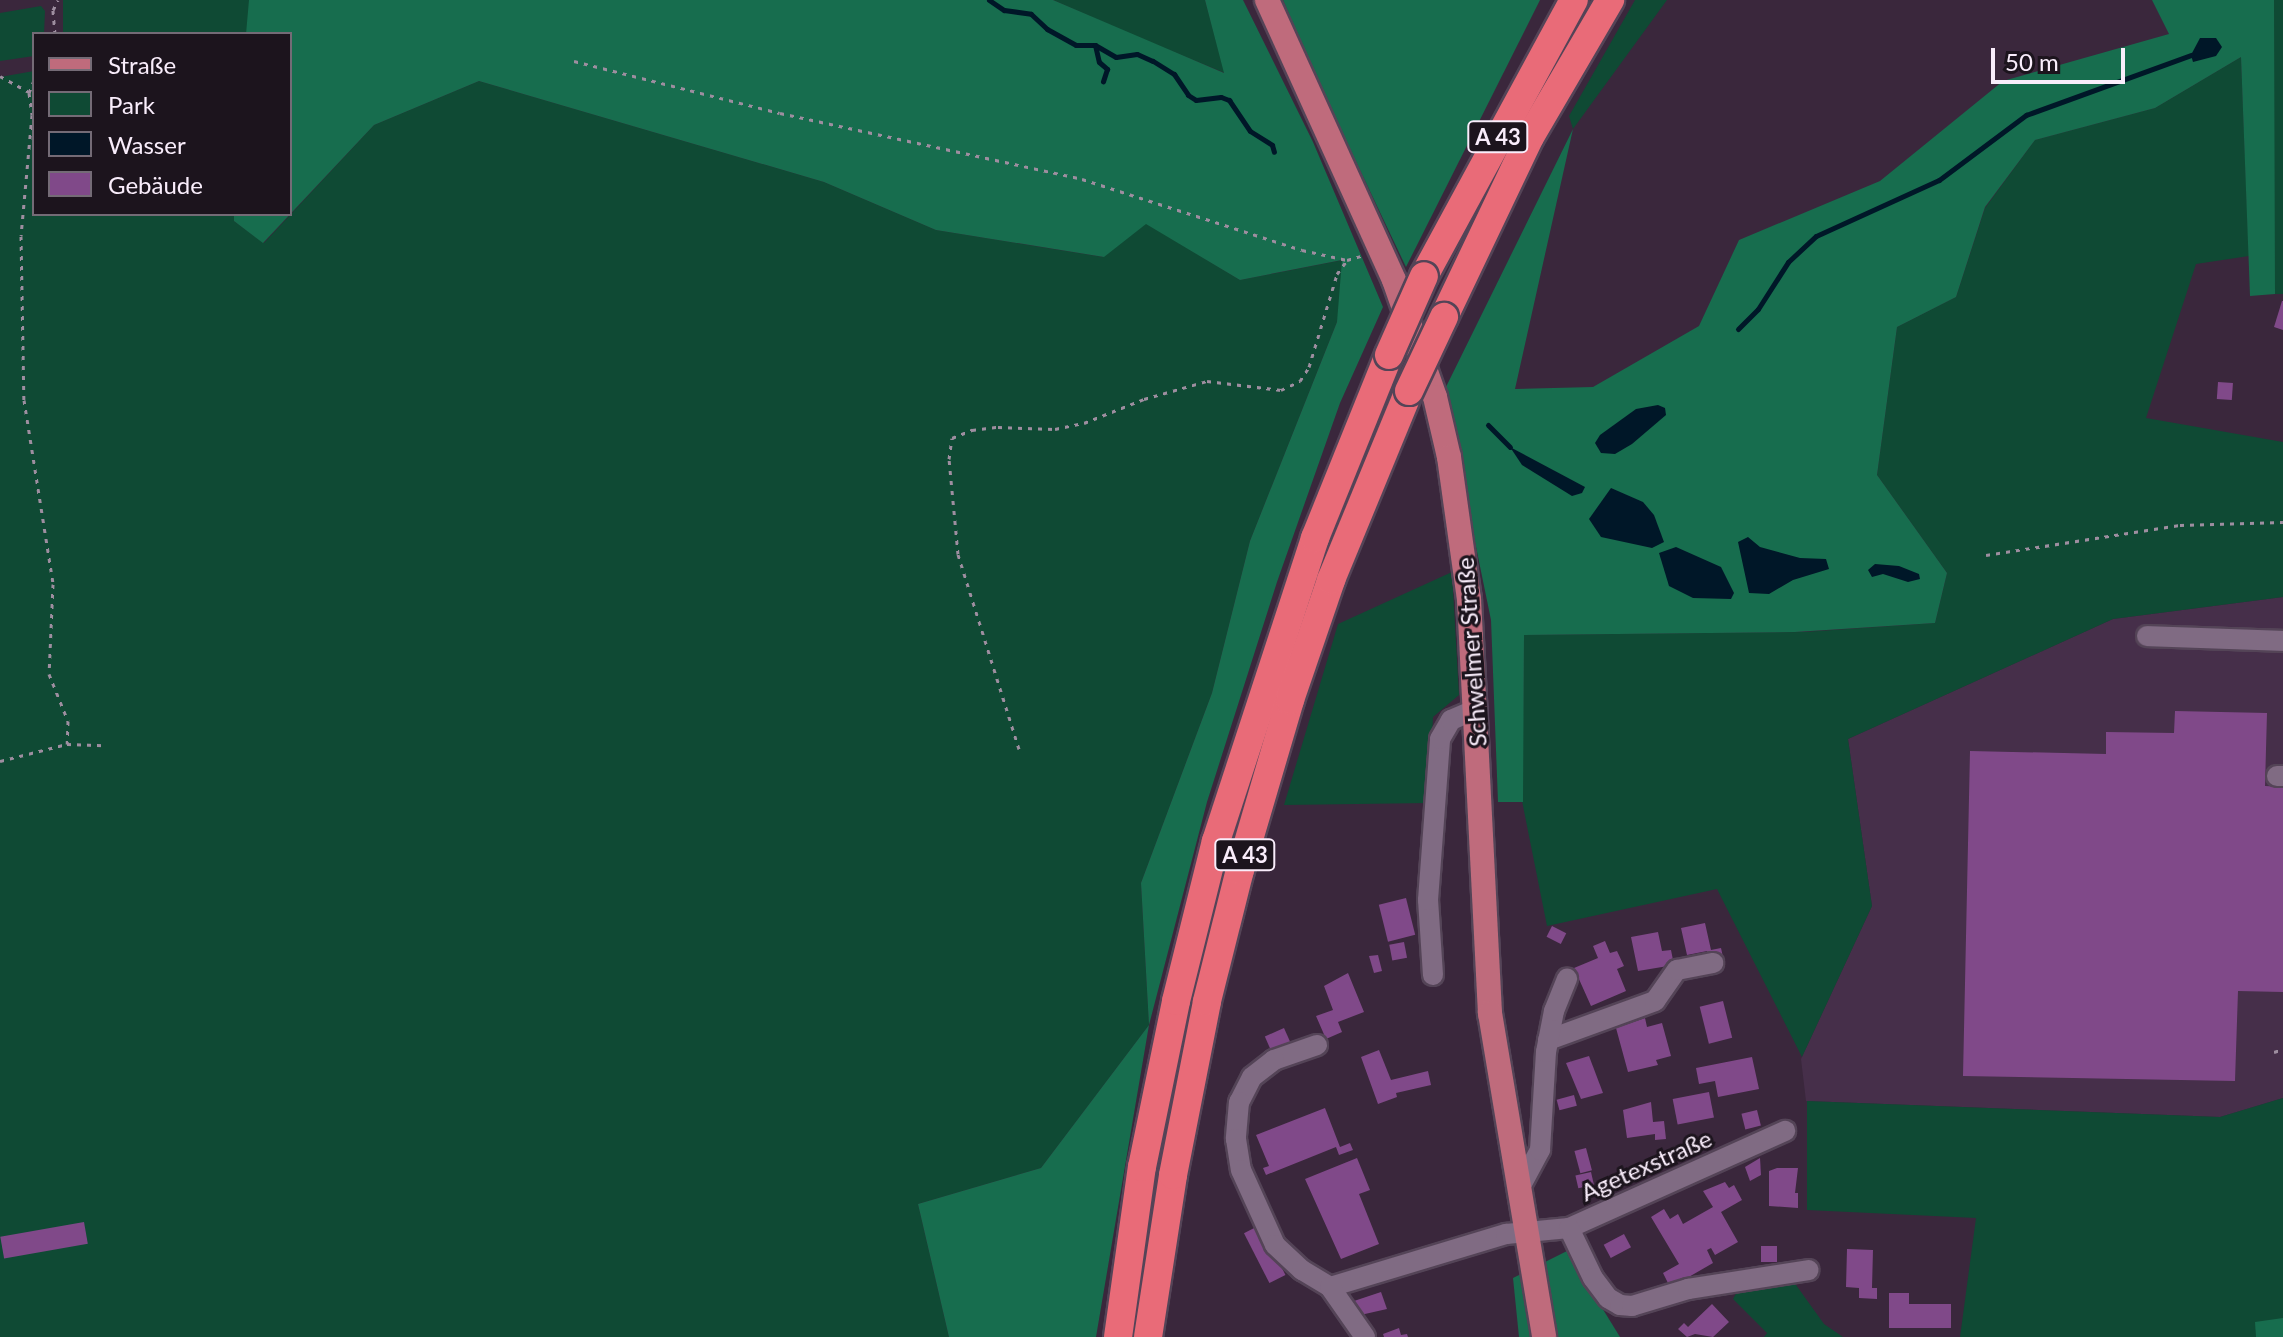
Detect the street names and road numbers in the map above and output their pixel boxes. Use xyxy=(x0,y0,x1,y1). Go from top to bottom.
road number: A 43 xyxy=(1466,119,1530,155)
street label: Schwelmer Straße xyxy=(1450,556,1492,748)
road number: A 43 xyxy=(1213,837,1277,873)
street label: Agetexstraße xyxy=(1576,1123,1716,1207)

